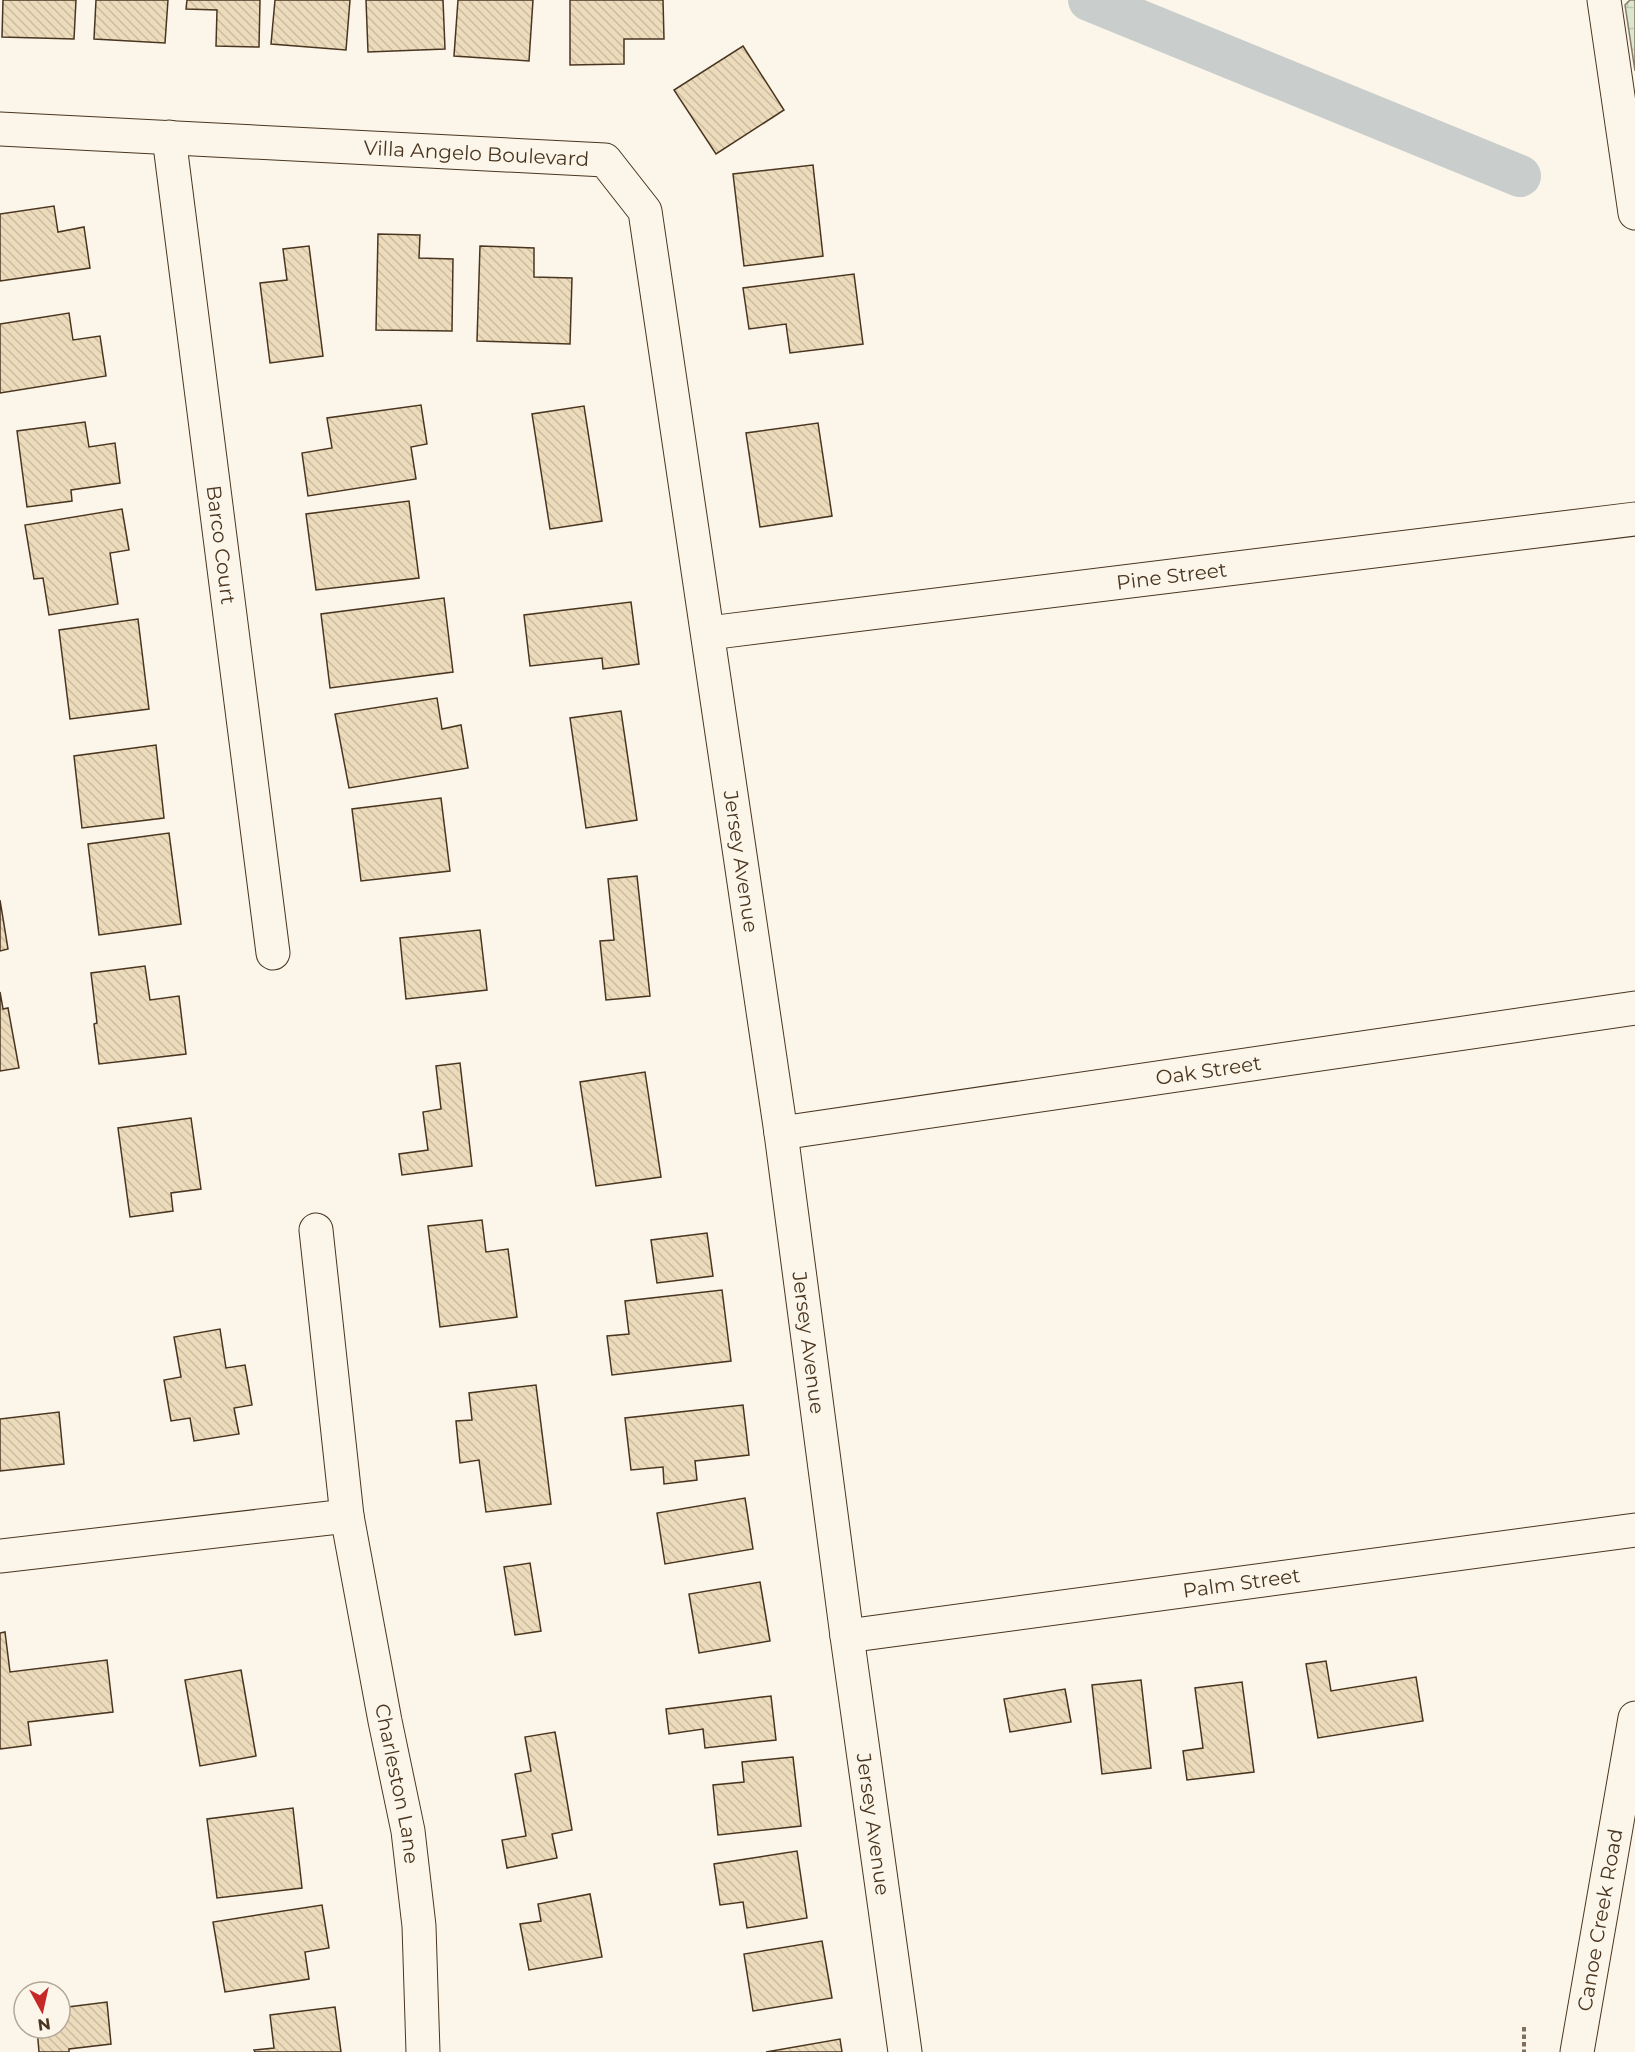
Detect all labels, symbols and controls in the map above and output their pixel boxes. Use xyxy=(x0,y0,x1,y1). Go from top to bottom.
street label: Villa Angelo Boulevard xyxy=(363,136,590,171)
street label: Barco Court xyxy=(201,484,240,606)
street label: Pine Street xyxy=(1115,557,1228,595)
street label: Jersey Avenue xyxy=(718,788,763,934)
street label: Oak Street xyxy=(1154,1051,1263,1090)
street label: Jersey Avenue xyxy=(787,1269,830,1415)
street label: Palm Street xyxy=(1181,1563,1302,1603)
street label: Charleston Lane xyxy=(370,1701,424,1865)
street label: Jersey Avenue xyxy=(851,1751,895,1897)
street label: Canoe Creek Road xyxy=(1572,1827,1628,2013)
north arrow xyxy=(12,1980,72,2040)
text: N xyxy=(36,2014,52,2035)

